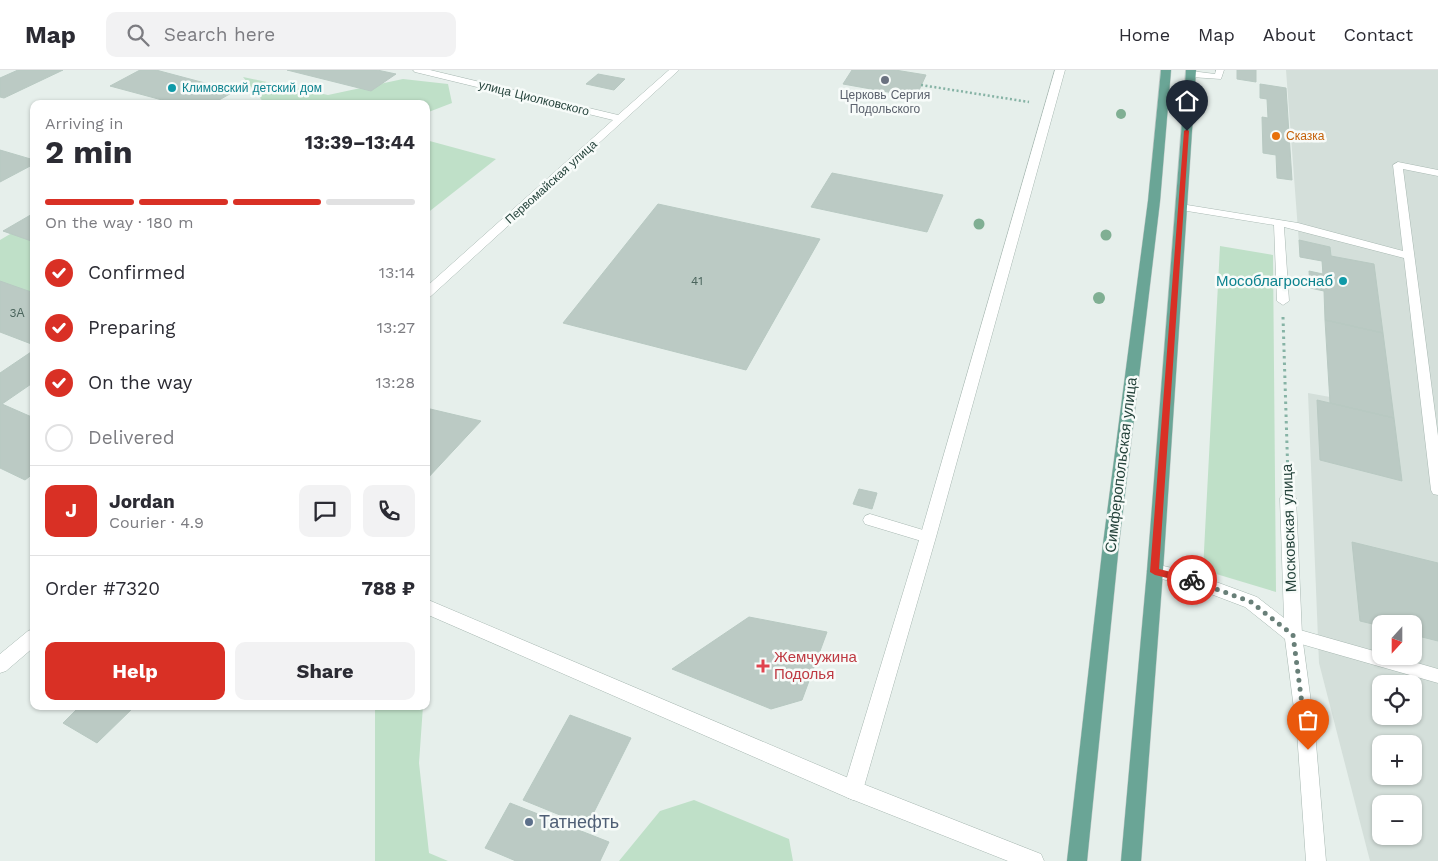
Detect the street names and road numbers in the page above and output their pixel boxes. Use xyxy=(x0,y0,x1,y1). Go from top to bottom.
street label: улица Циолковского xyxy=(477,78,591,119)
street label: Первомайская улица xyxy=(502,137,600,227)
street label: Симферопольская улица xyxy=(1101,376,1141,554)
street label: Московская улица xyxy=(1278,463,1300,593)

